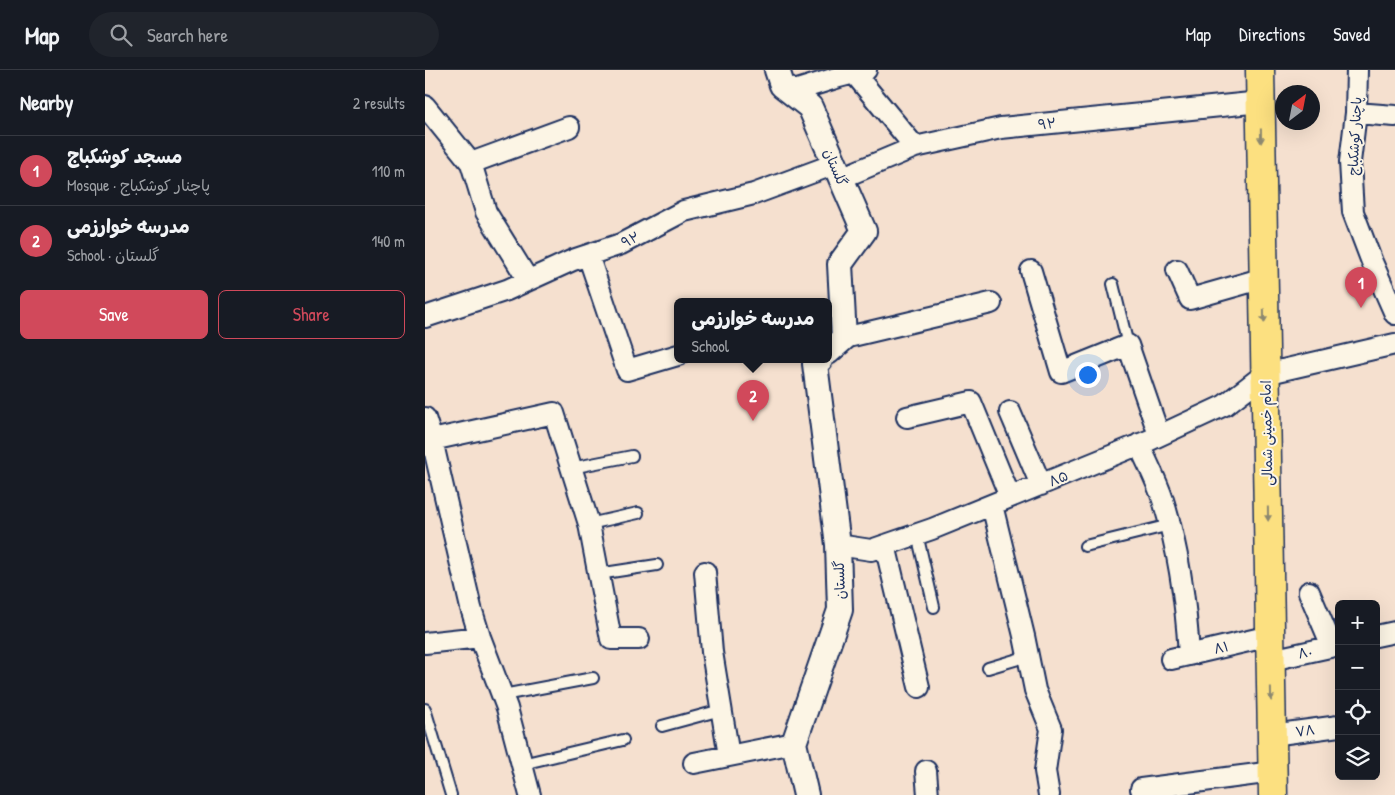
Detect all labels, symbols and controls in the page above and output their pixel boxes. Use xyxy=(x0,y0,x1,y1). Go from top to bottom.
search box xyxy=(89,12,439,57)
text: Map xyxy=(25,19,59,51)
icon: search xyxy=(107,21,135,49)
text: Search here xyxy=(147,22,228,48)
text: Map xyxy=(1186,22,1211,47)
text: Directions xyxy=(1239,22,1305,47)
text: Saved xyxy=(1333,22,1370,47)
north arrow xyxy=(1275,85,1320,130)
text: Nearby xyxy=(20,88,73,117)
text: 2 results xyxy=(353,92,405,114)
street label: پاچنار کوشکباج xyxy=(1342,96,1367,176)
street label: ۹۲ xyxy=(1037,113,1057,133)
one-way arrow xyxy=(1257,128,1265,144)
text: مسجد کوشکباج xyxy=(67,143,182,169)
street label: گلستان xyxy=(820,145,852,189)
text: 1 xyxy=(33,160,39,182)
text: 110 m xyxy=(372,160,405,182)
text: Mosque · پاچنار کوشکباج xyxy=(67,174,210,196)
text: مدرسه خوارزمی xyxy=(67,213,190,239)
street label: ۹۲ xyxy=(618,226,642,252)
text: 2 xyxy=(32,230,40,252)
text: 140 m xyxy=(371,230,405,252)
text: School · گلستان xyxy=(67,244,160,266)
pin: 1 xyxy=(1345,267,1377,308)
button: Save xyxy=(20,290,208,339)
button: Share xyxy=(218,290,405,339)
popup xyxy=(674,298,832,363)
text: مدرسه خوارزمی xyxy=(692,305,814,331)
one-way arrow xyxy=(1261,308,1269,324)
text: School xyxy=(692,335,729,357)
your location xyxy=(1075,362,1101,388)
pin: 2 xyxy=(737,380,769,421)
street label: امام خمینی شمالی xyxy=(1256,380,1278,486)
street label: ۸۵ xyxy=(1045,465,1071,491)
one-way arrow xyxy=(1264,506,1272,522)
street label: گلستان xyxy=(829,560,849,600)
map controls xyxy=(1335,600,1380,780)
button: + xyxy=(1335,600,1380,645)
street label: ۸۱ xyxy=(1212,636,1230,658)
street label: ۸۰ xyxy=(1296,641,1314,663)
button: − xyxy=(1335,645,1380,690)
one-way arrow xyxy=(1267,686,1275,702)
button: locate xyxy=(1335,690,1380,735)
street label: ۷۸ xyxy=(1294,719,1316,741)
button: layers xyxy=(1335,735,1380,780)

